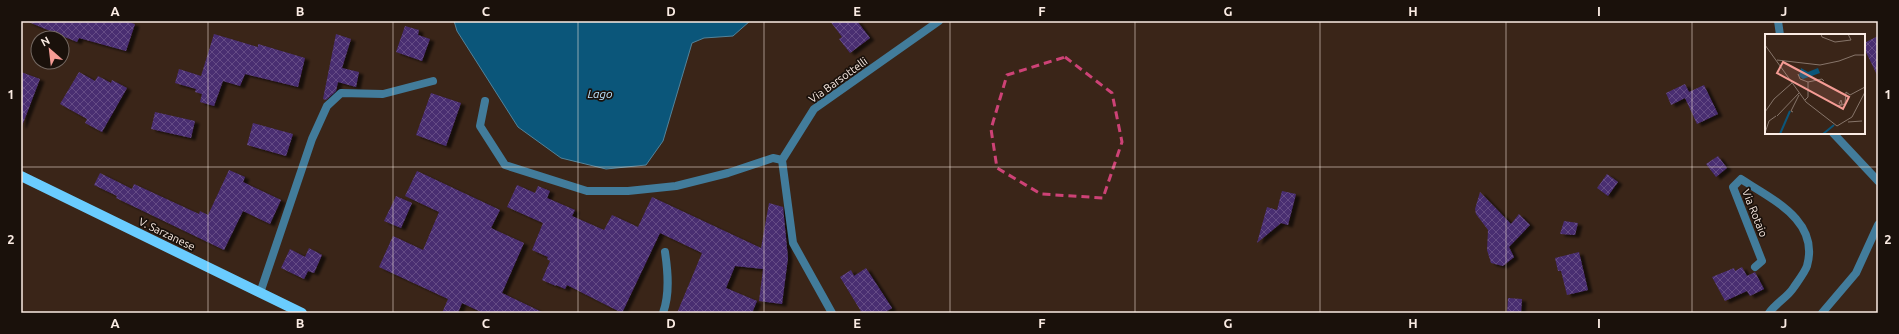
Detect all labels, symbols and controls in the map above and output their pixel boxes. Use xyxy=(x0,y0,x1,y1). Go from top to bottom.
text: A xyxy=(110,4,120,18)
text: B xyxy=(296,4,305,18)
text: C xyxy=(482,4,491,18)
text: D xyxy=(666,4,676,18)
text: E xyxy=(853,4,861,18)
text: F xyxy=(1038,4,1046,18)
text: G xyxy=(1224,4,1233,18)
text: H xyxy=(1408,4,1418,18)
text: I xyxy=(1597,4,1601,18)
text: J xyxy=(1781,4,1787,18)
north arrow xyxy=(30,30,70,70)
text: N xyxy=(39,34,52,48)
inset map xyxy=(1765,34,1865,134)
street label: Via Barsottelli xyxy=(806,55,870,105)
text: 1 xyxy=(7,87,15,101)
water label: Lago xyxy=(588,87,613,100)
text: 1 xyxy=(1884,87,1892,101)
street label: Via Rotaio xyxy=(1740,187,1770,239)
street label: V. Sarzanese xyxy=(137,215,197,253)
text: 2 xyxy=(7,232,15,246)
text: 2 xyxy=(1884,232,1892,246)
text: A xyxy=(110,316,120,330)
text: B xyxy=(296,316,305,330)
text: C xyxy=(482,316,491,330)
text: D xyxy=(666,316,676,330)
text: E xyxy=(853,316,861,330)
text: F xyxy=(1038,316,1046,330)
text: G xyxy=(1224,316,1233,330)
text: H xyxy=(1408,316,1418,330)
text: I xyxy=(1597,316,1601,330)
text: J xyxy=(1781,316,1787,330)

